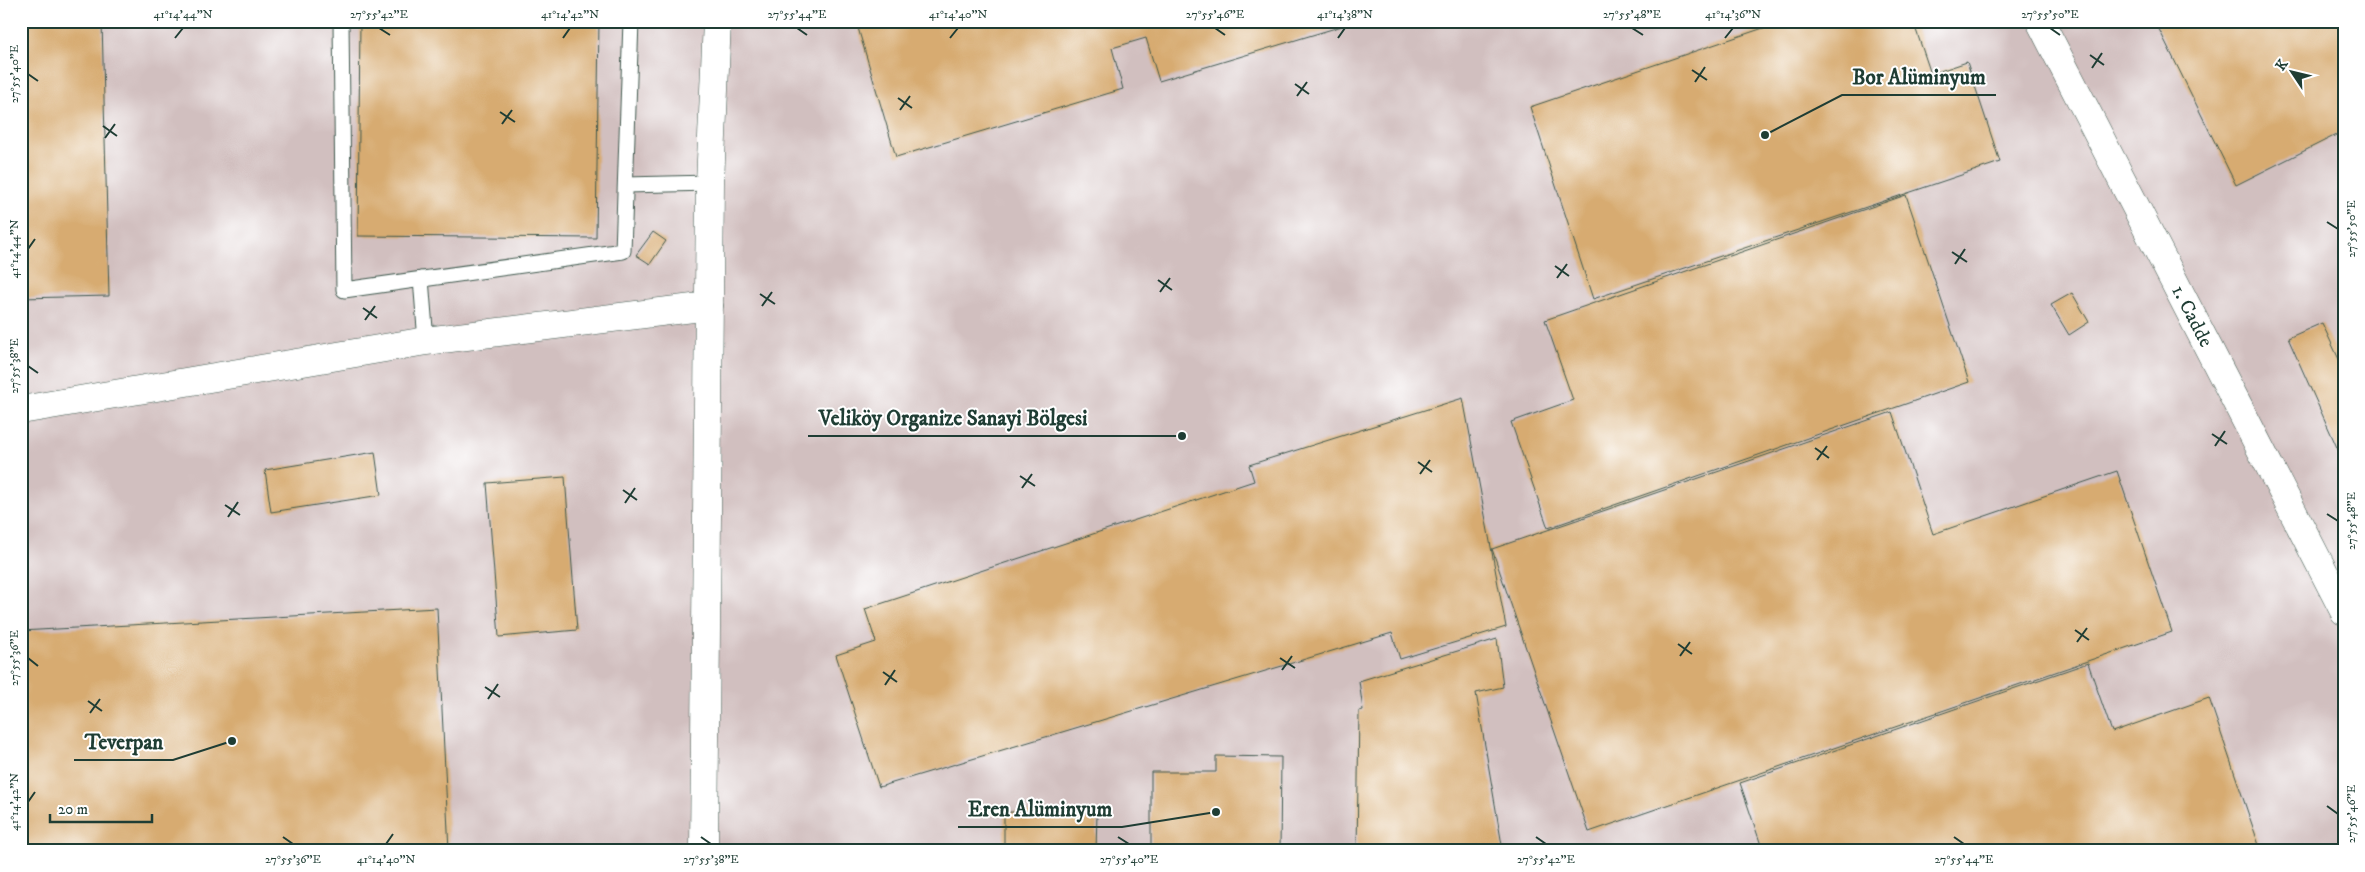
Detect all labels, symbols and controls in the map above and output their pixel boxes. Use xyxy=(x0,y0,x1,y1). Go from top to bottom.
text: 41°14'44"N xyxy=(153,7,213,22)
text: 27°55'42"E xyxy=(350,7,409,22)
text: 41°14'42"N xyxy=(541,7,599,22)
text: 27°55'44"E xyxy=(767,7,827,22)
text: 41°14'40"N xyxy=(929,7,988,22)
text: 27°55'46"E xyxy=(1186,7,1245,22)
text: 41°14'38"N xyxy=(1317,7,1373,22)
text: 27°55'48"E xyxy=(1603,7,1662,22)
text: 41°14'36"N xyxy=(1705,7,1761,22)
text: 27°55'50"E xyxy=(2021,7,2079,22)
text: 27°55'40"E xyxy=(7,44,22,103)
north arrow xyxy=(2268,48,2318,98)
text: K xyxy=(2272,55,2293,74)
callout: Bor Alüminyum xyxy=(1842,59,1996,95)
text: Bor Alüminyum xyxy=(1852,65,1986,91)
text: 27°55'50"E xyxy=(2344,200,2359,258)
text: 41°14'44"N xyxy=(7,219,22,279)
street label: 1. Cadde xyxy=(2166,281,2218,351)
text: 27°55'38"E xyxy=(7,338,22,394)
callout: Veliköy Organize Sanayi Bölgesi xyxy=(808,400,1097,436)
text: Veliköy Organize Sanayi Bölgesi xyxy=(818,406,1088,432)
text: 27°55'48"E xyxy=(2344,491,2359,550)
text: 27°55'36"E xyxy=(7,630,22,686)
callout: Teverpan xyxy=(74,724,173,760)
text: Teverpan xyxy=(84,730,164,756)
text: 41°14'42"N xyxy=(7,773,22,831)
text: 27°55'46"E xyxy=(2344,784,2359,843)
callout: Eren Alüminyum xyxy=(958,791,1122,827)
scale bar xyxy=(50,792,152,824)
text: Eren Alüminyum xyxy=(968,797,1112,823)
text: 20 m xyxy=(58,800,88,819)
text: 27°55'36"E xyxy=(265,852,321,867)
text: 41°14'40"N xyxy=(357,852,416,867)
text: 27°55'38"E xyxy=(683,852,739,867)
text: 27°55'40"E xyxy=(1100,852,1159,867)
text: 27°55'42"E xyxy=(1517,852,1576,867)
text: 27°55'44"E xyxy=(1934,852,1994,867)

